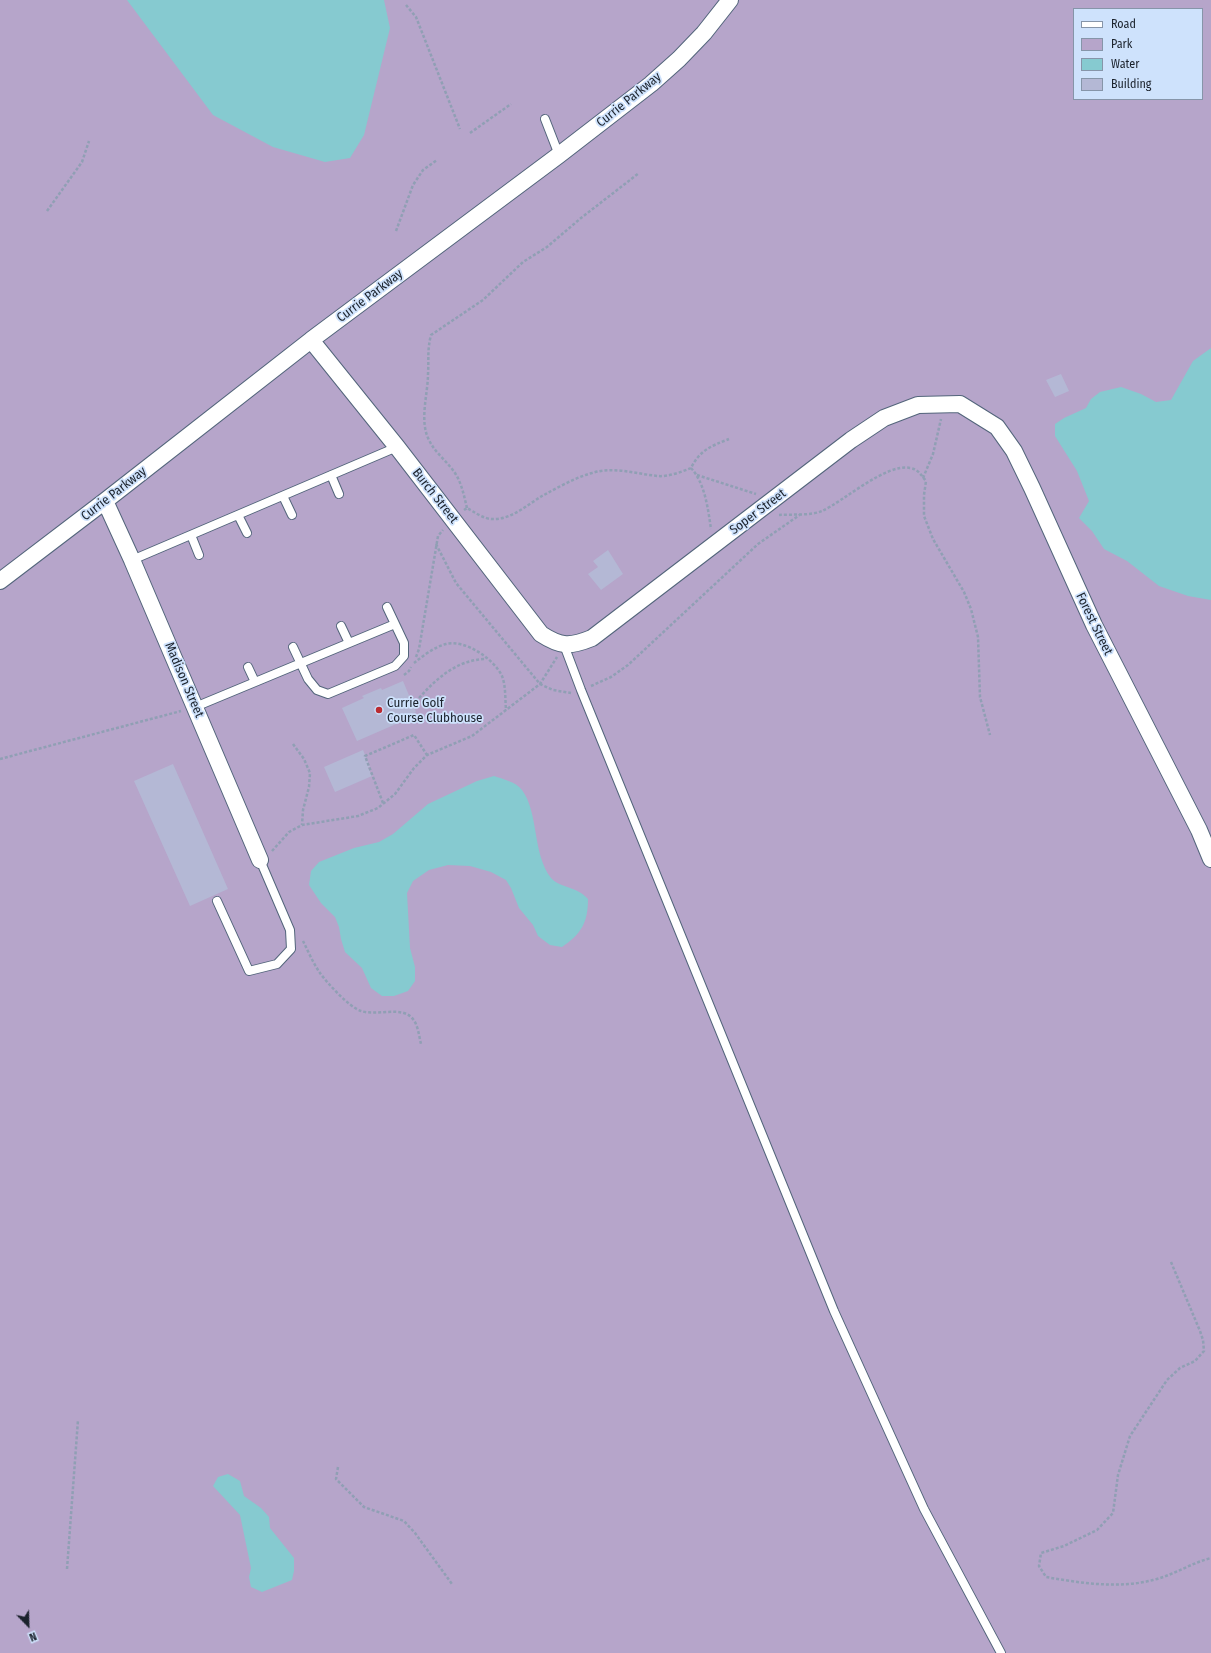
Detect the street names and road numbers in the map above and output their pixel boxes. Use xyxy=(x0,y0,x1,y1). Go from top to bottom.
street label: Currie Parkway xyxy=(594,69,664,131)
street label: Currie Parkway xyxy=(334,266,406,326)
street label: Currie Parkway xyxy=(78,464,150,524)
street label: Burch Street xyxy=(409,465,461,527)
street label: Soper Street xyxy=(727,486,789,538)
street label: Forest Street xyxy=(1072,590,1116,658)
street label: Madison Street xyxy=(161,640,207,720)

